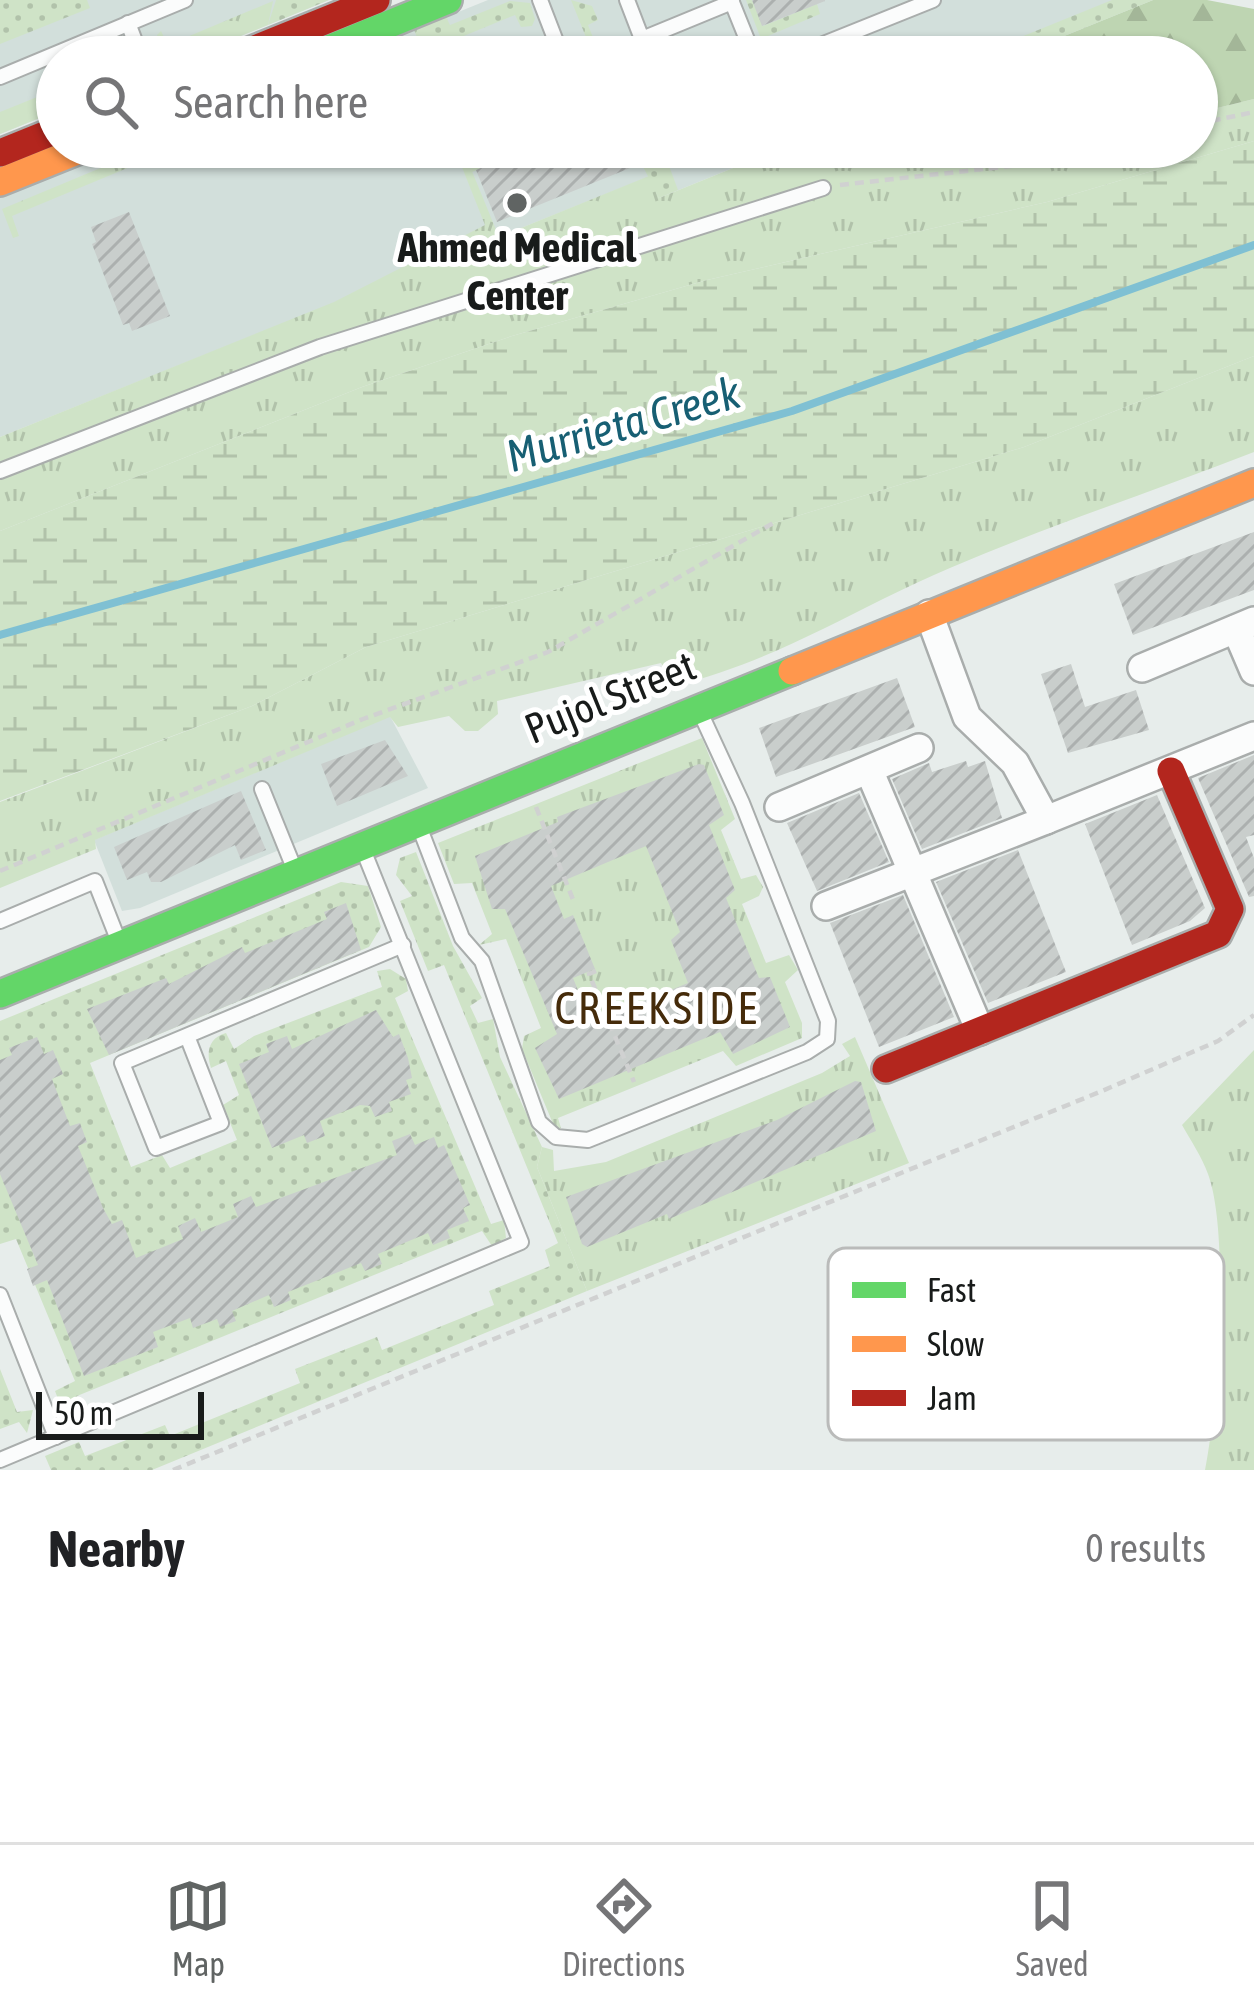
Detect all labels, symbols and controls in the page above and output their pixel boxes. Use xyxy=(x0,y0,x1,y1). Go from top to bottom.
search box xyxy=(36,36,1218,168)
icon: search xyxy=(78,69,144,135)
text: Search here xyxy=(174,76,368,128)
marker: Ahmed Medical Center xyxy=(504,190,530,216)
place label: Ahmed Medical Center xyxy=(397,223,637,319)
water label: Murrieta Creek xyxy=(500,365,747,482)
street label: Pujol Street xyxy=(518,641,702,753)
district label: CREEKSIDE xyxy=(555,982,759,1034)
legend xyxy=(828,1248,1224,1440)
text: Fast xyxy=(927,1271,976,1309)
text: Slow xyxy=(927,1325,984,1363)
text: Jam xyxy=(927,1379,977,1417)
scale bar xyxy=(36,1386,204,1439)
text: 50 m xyxy=(54,1394,113,1432)
text: Nearby xyxy=(48,1519,185,1578)
text: 0 results xyxy=(1085,1526,1206,1570)
tab: Map xyxy=(165,1873,231,1983)
tab: Directions xyxy=(562,1873,685,1983)
tab: Saved xyxy=(1016,1873,1089,1983)

